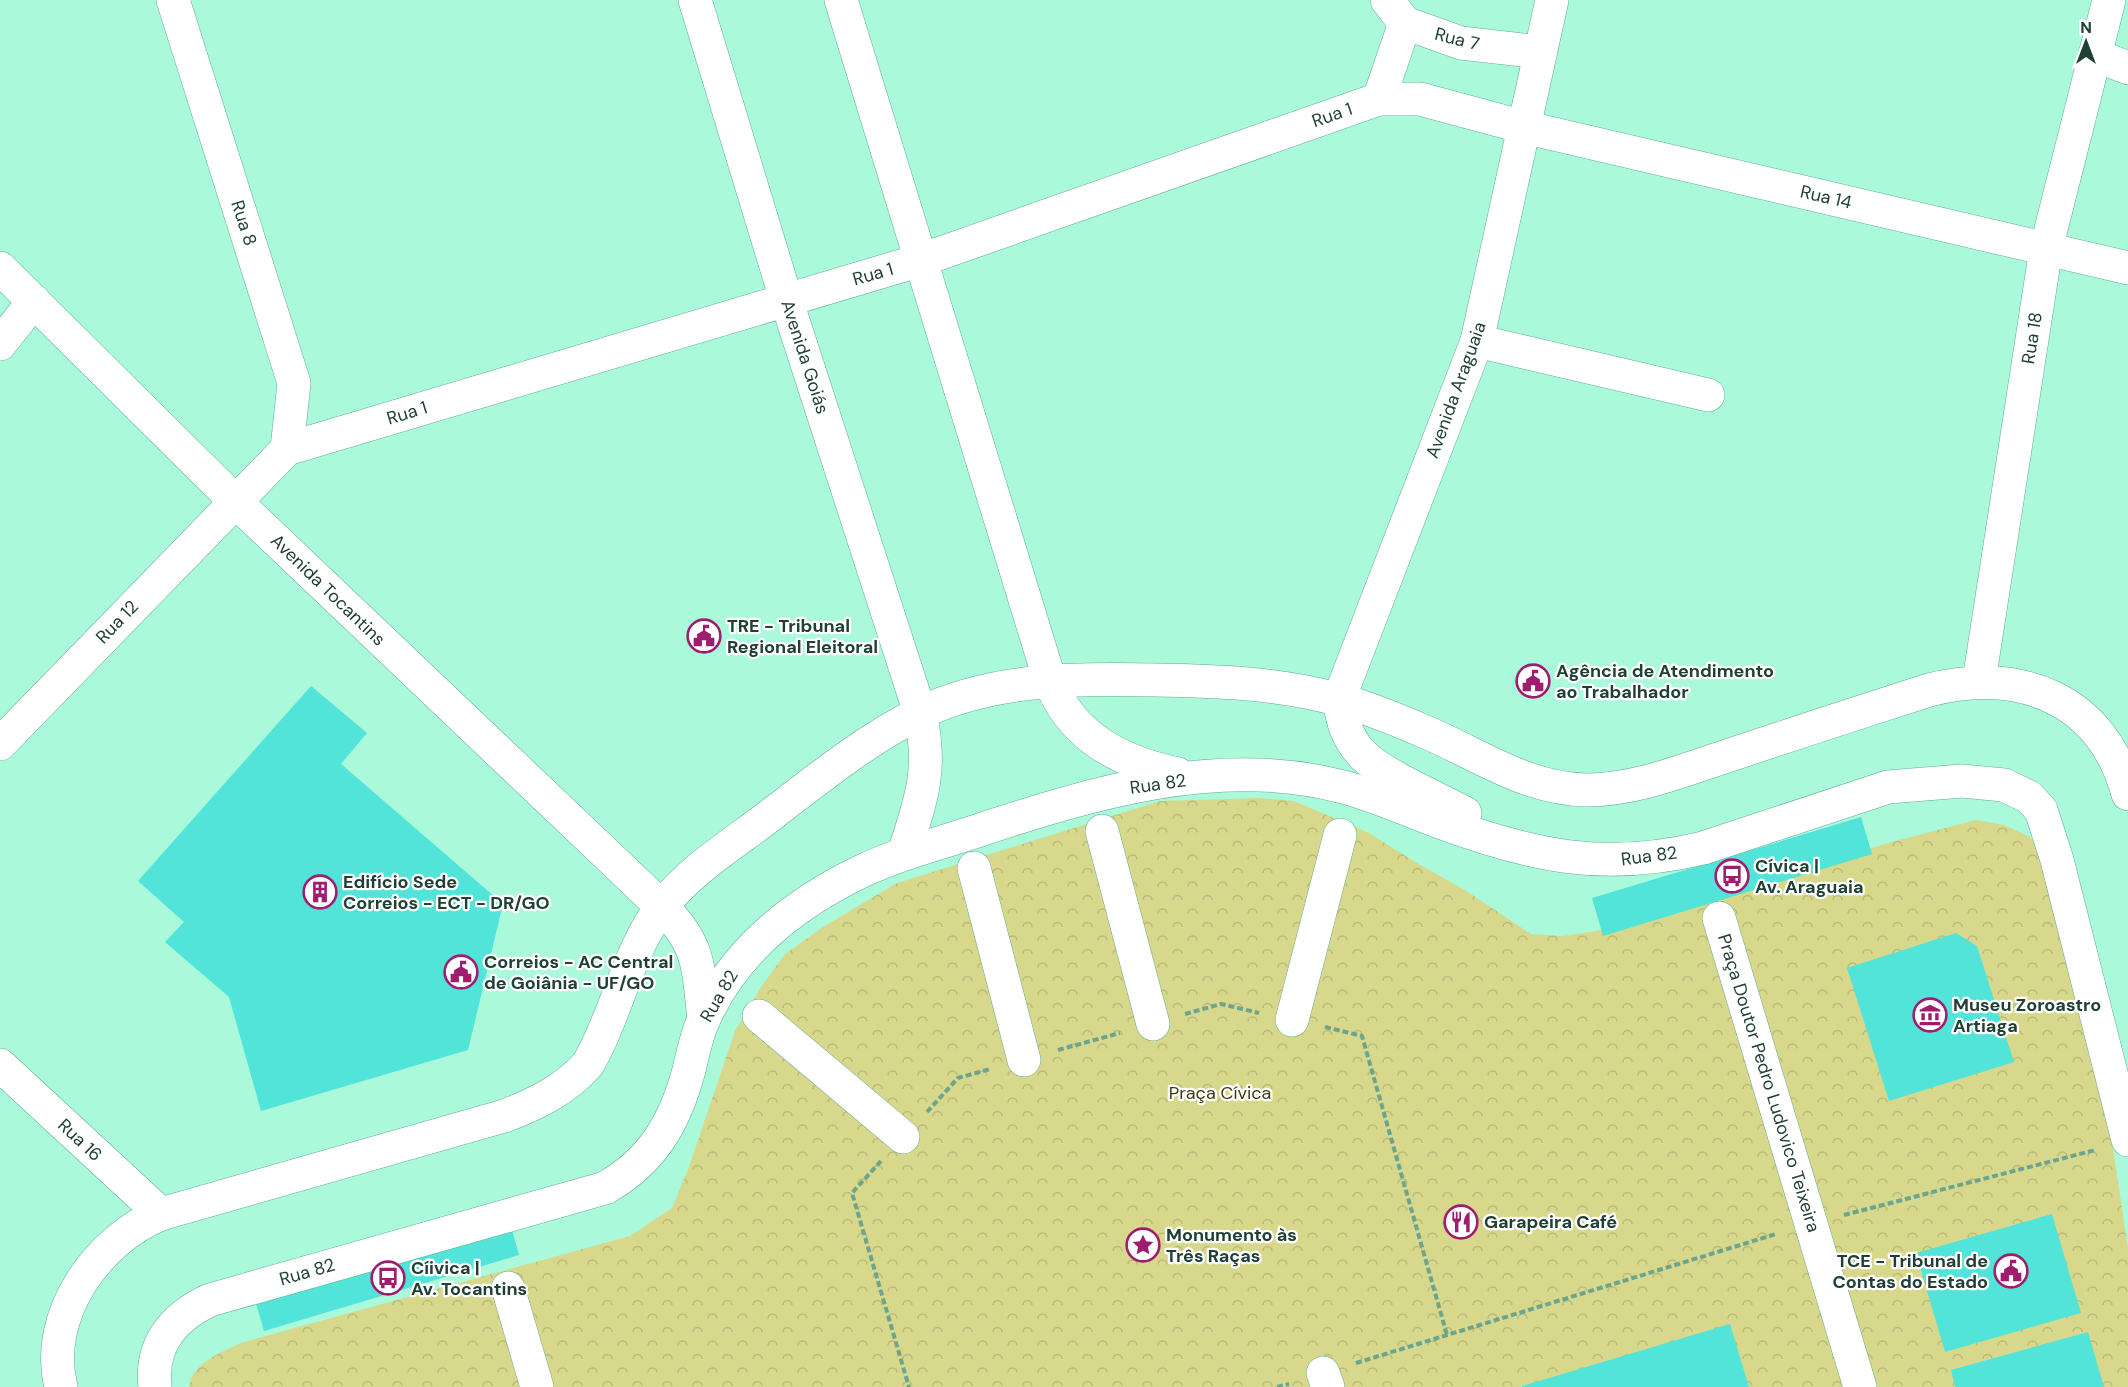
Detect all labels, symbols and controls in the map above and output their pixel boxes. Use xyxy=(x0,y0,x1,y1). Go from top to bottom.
north arrow xyxy=(2056,12,2116,72)
text: N xyxy=(2080,17,2092,38)
street label: Rua 7 xyxy=(1432,22,1482,56)
street label: Rua 1 xyxy=(1309,97,1355,133)
street label: Rua 14 xyxy=(1798,179,1854,215)
street label: Rua 8 xyxy=(225,197,263,249)
street label: Rua 1 xyxy=(850,257,896,291)
street label: Avenida Goiás xyxy=(775,297,835,417)
street label: Rua 18 xyxy=(2016,310,2048,366)
street label: Avenida Araguaia xyxy=(1420,318,1492,462)
street label: Rua 1 xyxy=(384,396,430,430)
street label: Avenida Tocantins xyxy=(265,529,391,651)
street label: Rua 12 xyxy=(90,595,144,649)
place label: TRE - Tribunal Regional Eleitoral xyxy=(727,614,878,659)
public building icon: TRE - Tribunal Regional Eleitoral xyxy=(686,618,722,654)
place label: Agência de Atendimento ao Trabalhador xyxy=(1556,659,1774,704)
public building icon: Agência de Atendimento ao Trabalhador xyxy=(1515,663,1551,699)
street label: Rua 82 xyxy=(1128,768,1188,800)
street label: Rua 82 xyxy=(1619,841,1679,871)
place label: Cívica | Av. Araguaia xyxy=(1755,854,1863,899)
bus stop icon: Cívica | Av. Araguaia xyxy=(1714,858,1750,894)
place label: Edifício Sede Correios - ECT - DR/GO xyxy=(343,870,550,915)
building icon: Edifício Sede Correios - ECT - DR/GO xyxy=(302,874,338,910)
street label: Praça Doutor Pedro Ludovico Teixeira xyxy=(1712,931,1826,1235)
place label: Correios - AC Central de Goiânia - UF/GO xyxy=(484,950,673,995)
public building icon: Correios - AC Central de Goiânia - UF/GO xyxy=(443,954,479,990)
street label: Rua 82 xyxy=(694,965,744,1027)
place label: Museu Zoroastro Artiaga xyxy=(1953,993,2101,1038)
museum icon: Museu Zoroastro Artiaga xyxy=(1912,997,1948,1033)
park label: Praça Cívica xyxy=(1169,1081,1271,1105)
street label: Rua 16 xyxy=(53,1113,107,1167)
restaurant icon: Garapeira Café xyxy=(1443,1204,1479,1240)
place label: Garapeira Café xyxy=(1484,1210,1617,1234)
place label: Monumento às Três Raças xyxy=(1166,1223,1297,1268)
place icon: Monumento às Três Raças xyxy=(1125,1227,1161,1263)
place label: TCE - Tribunal de Contas do Estado xyxy=(1833,1249,1988,1294)
street label: Rua 82 xyxy=(276,1253,338,1291)
public building icon: TCE - Tribunal de Contas do Estado xyxy=(1993,1253,2029,1289)
place label: Cíivica | Av. Tocantins xyxy=(411,1256,527,1301)
bus stop icon: Cíivica | Av. Tocantins xyxy=(370,1260,406,1296)

